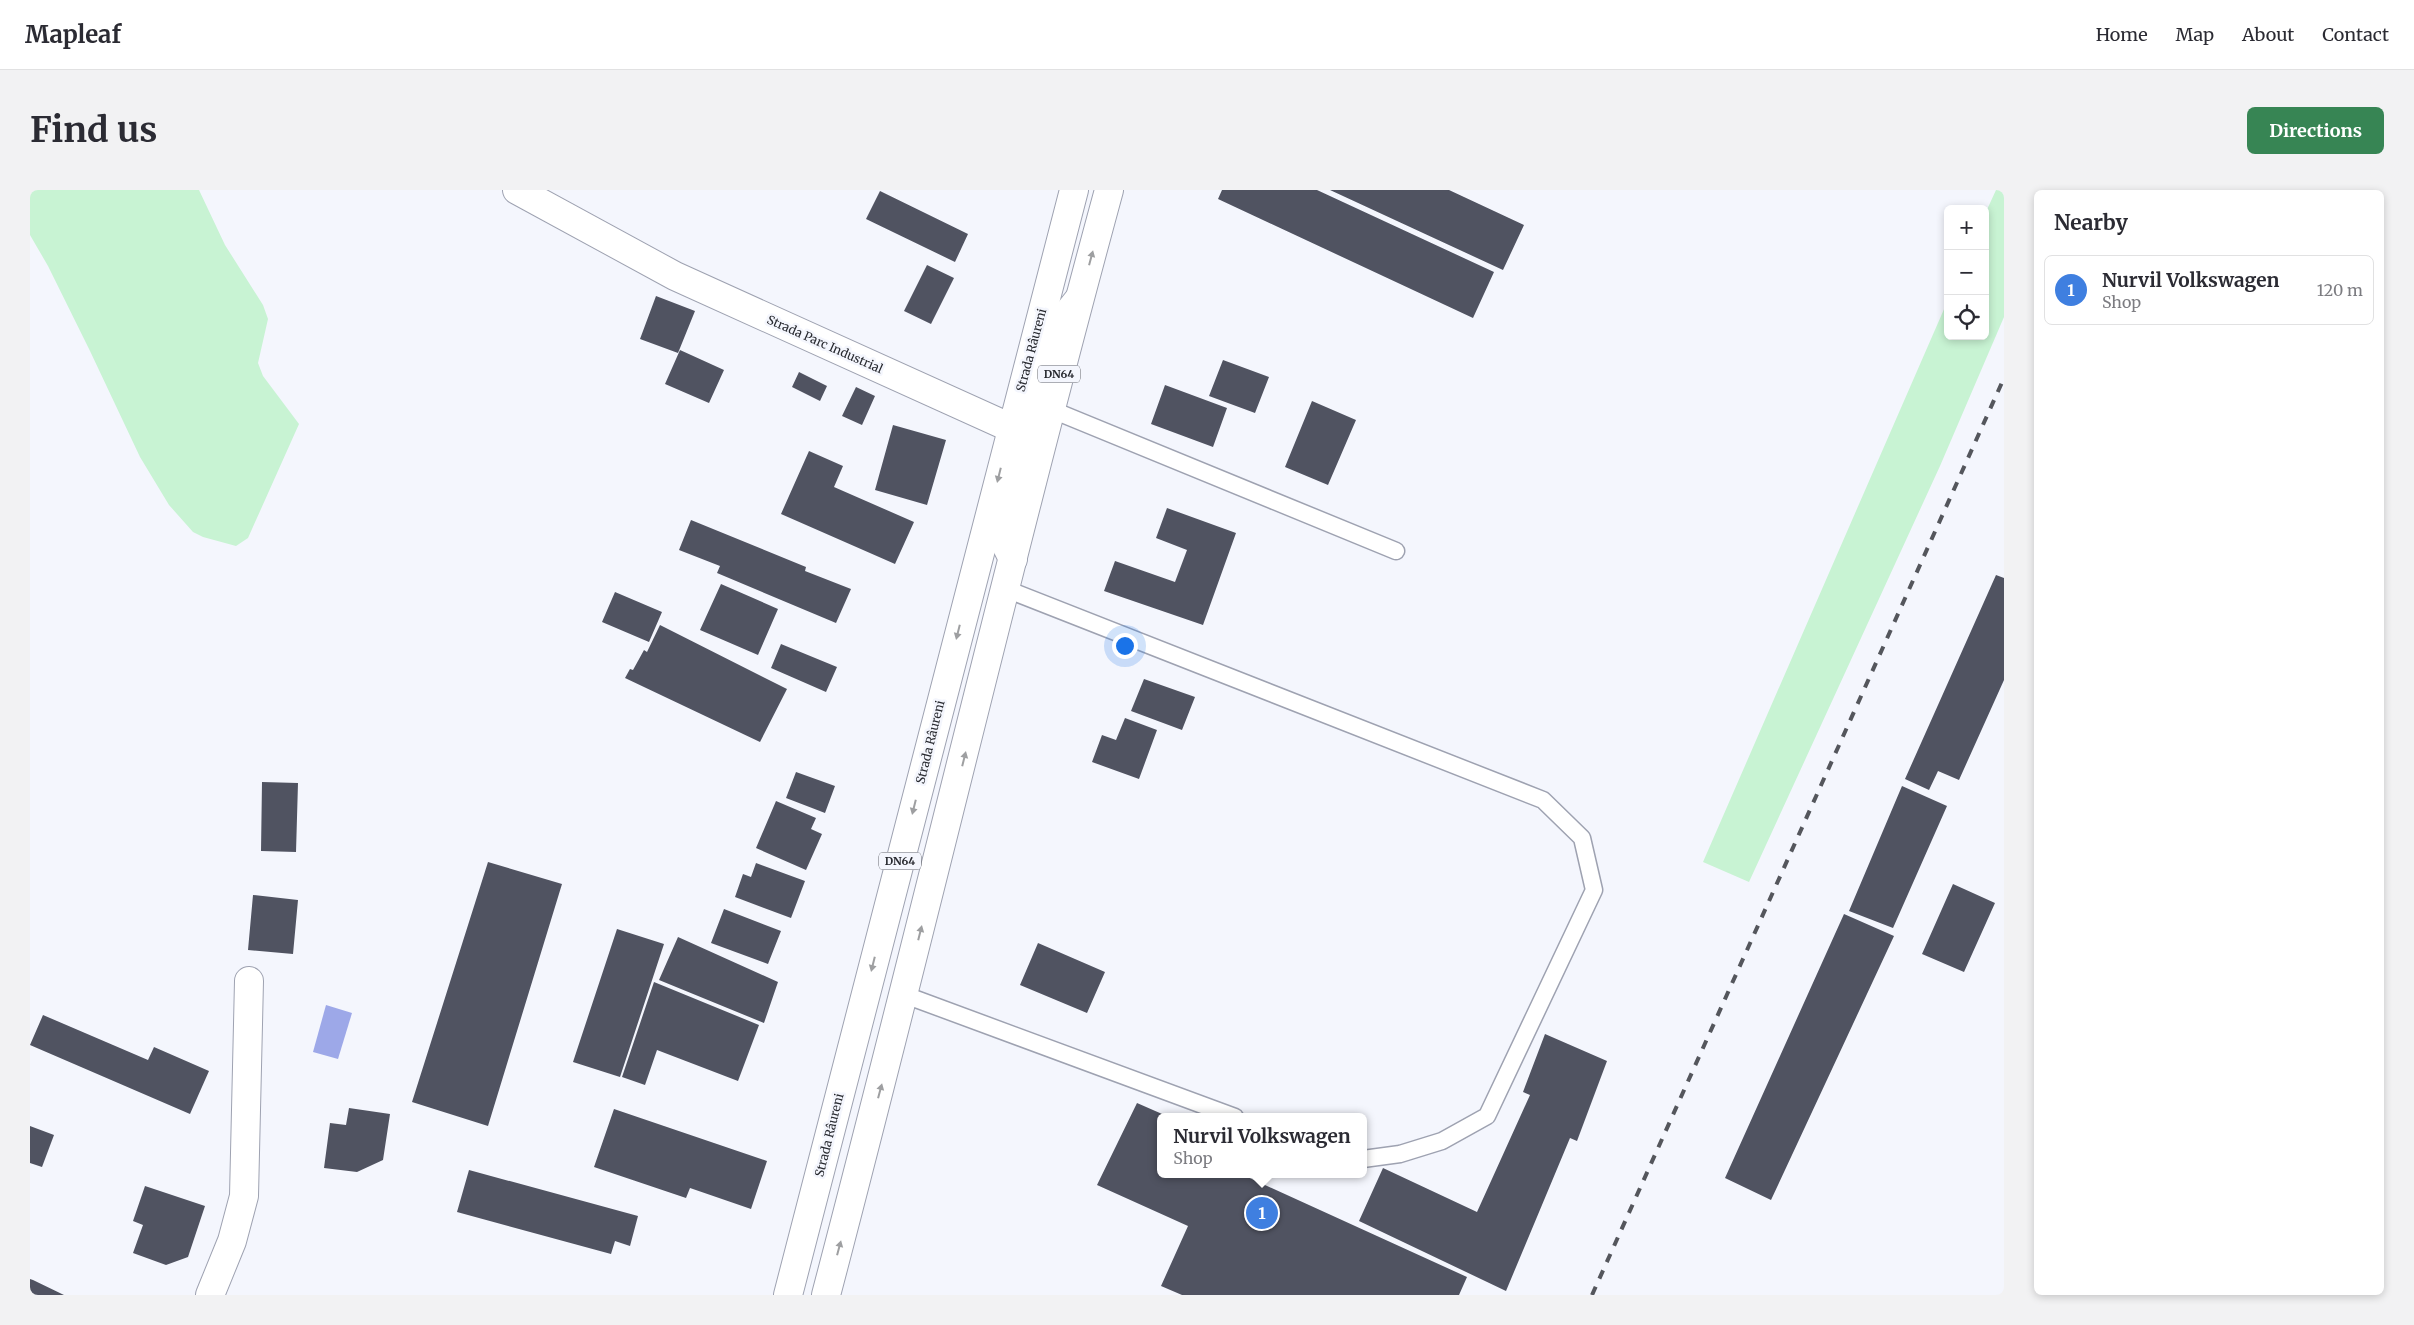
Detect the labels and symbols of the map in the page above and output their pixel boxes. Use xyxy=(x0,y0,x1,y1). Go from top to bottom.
one-way arrow xyxy=(1087,250,1095,265)
street label: Strada Râureni xyxy=(1013,307,1049,393)
street label: Strada Parc Industrial xyxy=(765,312,885,376)
road number: DN64 xyxy=(1038,365,1080,382)
one-way arrow xyxy=(995,467,1003,482)
one-way arrow xyxy=(954,625,962,640)
your location xyxy=(1112,633,1138,659)
street label: Strada Râureni xyxy=(912,699,948,785)
one-way arrow xyxy=(960,751,968,766)
one-way arrow xyxy=(909,799,917,814)
road number: DN64 xyxy=(879,852,921,869)
one-way arrow xyxy=(916,926,924,941)
one-way arrow xyxy=(869,956,877,971)
one-way arrow xyxy=(876,1083,884,1098)
street label: Strada Râureni xyxy=(811,1092,847,1178)
pin: 1 xyxy=(1246,1194,1278,1232)
one-way arrow xyxy=(835,1240,843,1255)

